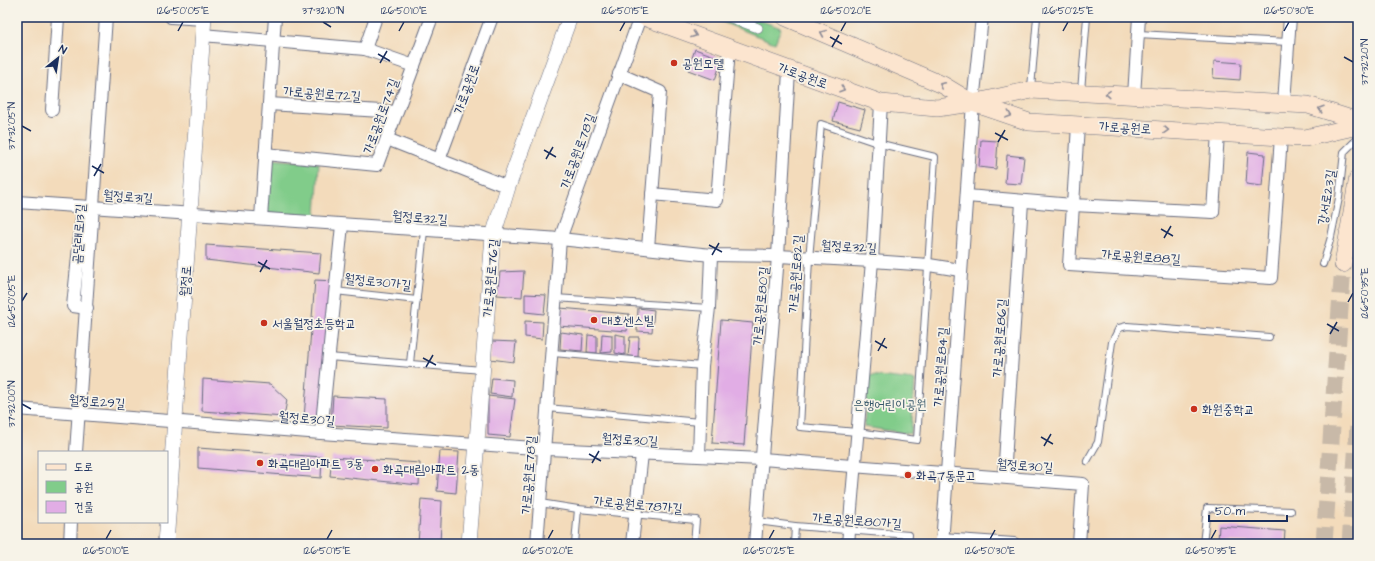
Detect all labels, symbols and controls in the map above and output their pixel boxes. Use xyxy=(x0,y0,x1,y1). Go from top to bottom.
text: 126°50'05"E xyxy=(157,4,209,18)
text: 37°32'10"N xyxy=(302,4,344,18)
text: 126°50'10"E xyxy=(381,4,427,18)
text: 126°50'15"E xyxy=(601,4,649,18)
text: 126°50'20"E xyxy=(821,4,871,18)
text: 126°50'25"E xyxy=(1042,4,1094,18)
text: 126°50'30"E xyxy=(1264,4,1314,18)
one-way arrow xyxy=(820,30,827,38)
one-way arrow xyxy=(690,31,697,39)
north arrow xyxy=(38,38,78,78)
text: 37°32'20"N xyxy=(1358,39,1372,85)
text: N xyxy=(56,42,70,58)
place label: 공원모텔 xyxy=(682,55,724,73)
marker: 공원모텔 xyxy=(669,58,679,68)
street label: 가로공원로 xyxy=(775,59,830,93)
street label: 가로공원로 xyxy=(450,62,484,117)
street label: 가로공원로74길 xyxy=(359,76,403,157)
street label: 가로공원로72길 xyxy=(282,82,362,106)
one-way arrow xyxy=(939,82,946,90)
one-way arrow xyxy=(839,85,846,93)
one-way arrow xyxy=(1105,90,1111,99)
text: 37°32'05"N xyxy=(5,102,19,150)
one-way arrow xyxy=(1318,105,1325,114)
street label: 가로공원로78길 xyxy=(556,111,600,192)
one-way arrow xyxy=(1006,111,1013,119)
street label: 가로공원로 xyxy=(1098,118,1152,138)
one-way arrow xyxy=(1163,125,1169,134)
street label: 강서로23길 xyxy=(1314,168,1340,226)
street label: 월정로31길 xyxy=(102,186,154,208)
street label: 곰달래로13길 xyxy=(68,203,90,265)
street label: 월정로32길 xyxy=(391,207,448,229)
street label: 가로공원로82길 xyxy=(784,234,808,314)
street label: 월정로32길 xyxy=(821,237,877,257)
street label: 가로공원로76길 xyxy=(479,238,503,318)
street label: 가로공원로88길 xyxy=(1101,245,1181,269)
street label: 월정로 xyxy=(176,265,196,297)
street label: 가로공원로80길 xyxy=(749,266,773,346)
text: 126°50'35"E xyxy=(1358,267,1372,318)
street label: 월정로30가길 xyxy=(344,270,412,294)
text: 126°50'05"E xyxy=(5,275,19,327)
street label: 가로공원로86길 xyxy=(988,298,1012,378)
place label: 대호센스빌 xyxy=(602,312,655,330)
place label: 서울월정초등학교 xyxy=(272,315,356,333)
marker: 대호센스빌 xyxy=(589,315,599,325)
marker: 서울월정초등학교 xyxy=(259,318,269,328)
street label: 가로공원로84길 xyxy=(929,327,953,408)
text: 37°32'00"N xyxy=(5,380,19,428)
street label: 월정로29길 xyxy=(68,391,126,413)
park label: 은행어린이공원 xyxy=(853,396,927,414)
place label: 화원중학교 xyxy=(1202,401,1254,419)
marker: 화원중학교 xyxy=(1189,404,1199,414)
street label: 월정로30길 xyxy=(278,408,336,430)
street label: 월정로30길 xyxy=(601,430,659,450)
street label: 가로공원로78길 xyxy=(517,435,541,515)
legend xyxy=(38,451,168,523)
place label: 화곡대림아파트 3동 xyxy=(268,455,364,473)
street label: 월정로30길 xyxy=(996,455,1054,477)
marker: 화곡대림아파트 3동 xyxy=(255,458,265,468)
text: 도로 xyxy=(74,459,93,476)
place label: 화곡대림아파트 2동 xyxy=(383,461,479,479)
marker: 화곡대림아파트 2동 xyxy=(370,464,380,474)
place label: 화곡7동문고 xyxy=(916,467,976,485)
marker: 화곡7동문고 xyxy=(903,470,913,480)
text: 공원 xyxy=(74,479,93,496)
street label: 가로공원로78가길 xyxy=(592,492,683,518)
scale bar xyxy=(1209,497,1287,523)
text: 건물 xyxy=(74,499,94,516)
text: 50 m xyxy=(1215,503,1246,520)
street label: 가로공원로80가길 xyxy=(811,509,902,533)
text: 126°50'10"E xyxy=(83,544,129,558)
text: 126°50'15"E xyxy=(303,544,351,558)
text: 126°50'20"E xyxy=(523,544,573,558)
text: 126°50'25"E xyxy=(743,544,795,558)
text: 126°50'30"E xyxy=(965,544,1015,558)
text: 126°50'35"E xyxy=(1186,544,1237,558)

